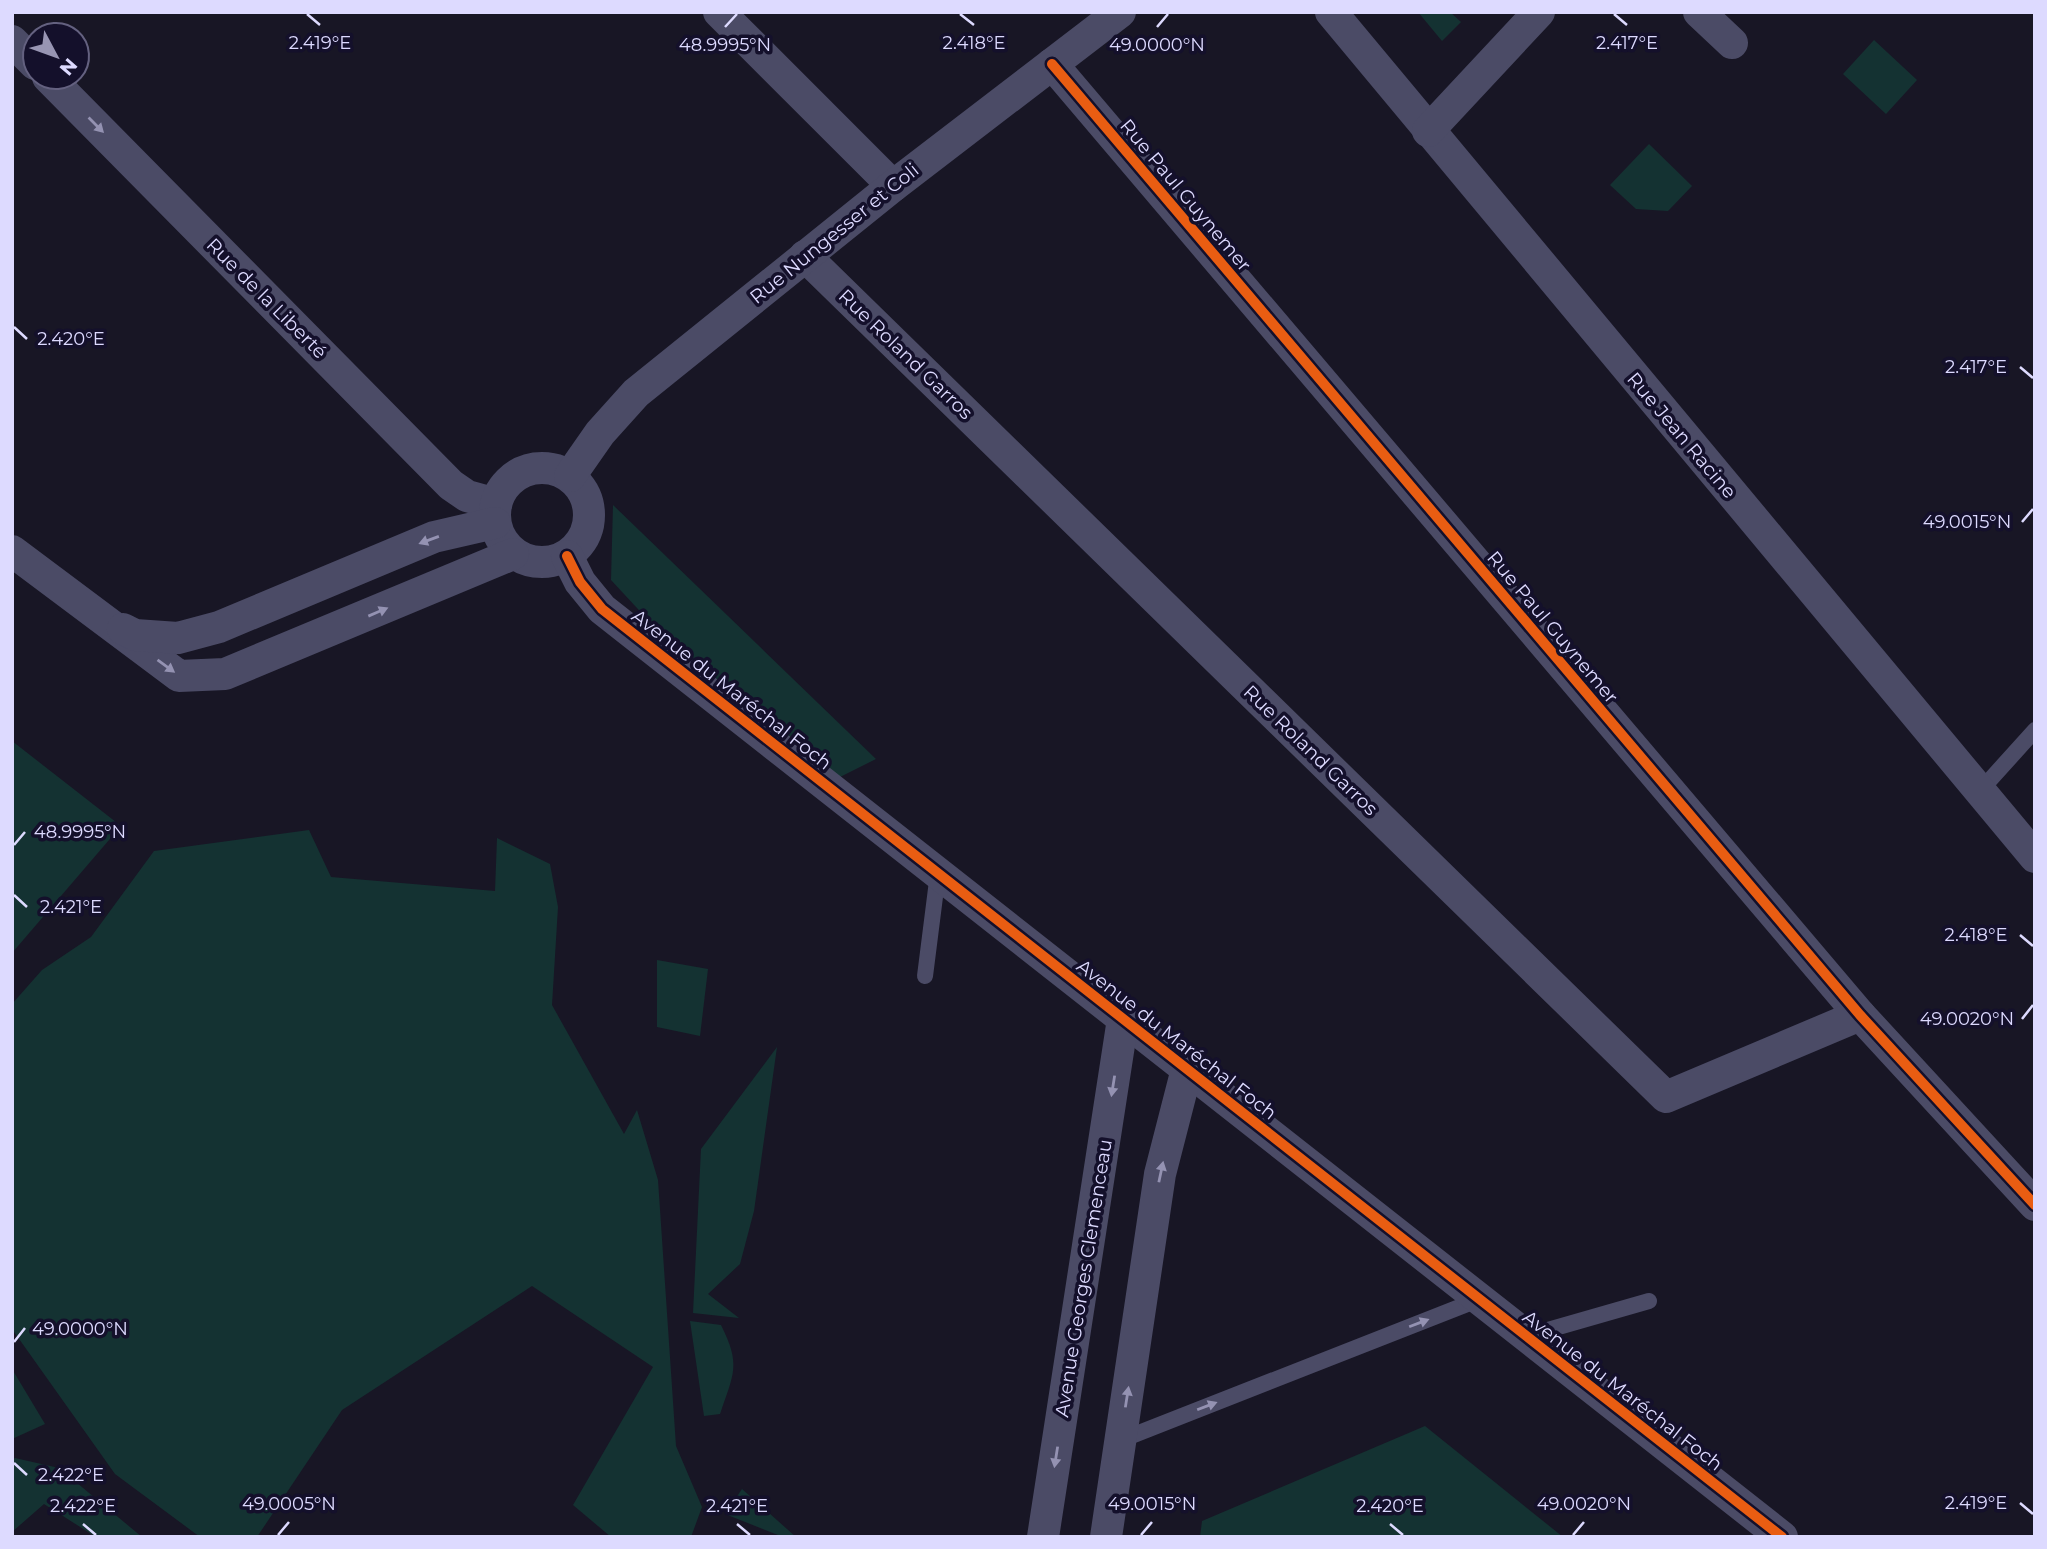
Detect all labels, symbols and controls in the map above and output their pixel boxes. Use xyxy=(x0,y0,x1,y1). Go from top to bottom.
north arrow xyxy=(21,21,91,91)
text: 2.419°E xyxy=(289,32,351,54)
text: 2.418°E xyxy=(942,32,1006,54)
text: 2.417°E xyxy=(1596,32,1658,54)
text: 48.9995°N xyxy=(679,34,771,56)
text: 49.0000°N xyxy=(1109,34,1205,56)
text: N xyxy=(55,53,82,80)
street label: Rue Paul Guynemer xyxy=(1115,115,1256,276)
one-way arrow xyxy=(88,117,105,134)
street label: Rue Nungesser et Coli xyxy=(745,158,923,309)
street label: Rue de la Liberté xyxy=(202,233,332,363)
street label: Rue Roland Garros xyxy=(834,284,978,424)
text: 2.420°E xyxy=(37,328,105,350)
text: 2.417°E xyxy=(1945,356,2007,378)
street label: Rue Jean Racine xyxy=(1622,368,1741,503)
text: 49.0015°N xyxy=(1923,511,2011,533)
one-way arrow xyxy=(418,535,439,546)
street label: Rue Paul Guynemer xyxy=(1482,547,1623,708)
street label: Avenue du Maréchal Foch xyxy=(627,604,836,775)
one-way arrow xyxy=(368,606,389,617)
one-way arrow xyxy=(157,659,175,673)
street label: Rue Roland Garros xyxy=(1239,680,1383,820)
text: 48.9995°N xyxy=(34,821,126,843)
text: 2.421°E xyxy=(40,896,102,918)
text: 2.418°E xyxy=(1944,924,2008,946)
street label: Avenue du Maréchal Foch xyxy=(1072,954,1281,1125)
text: 49.0020°N xyxy=(1920,1008,2014,1030)
one-way arrow xyxy=(1107,1076,1118,1098)
street label: Avenue Georges Clemenceau xyxy=(1050,1137,1117,1419)
one-way arrow xyxy=(1156,1161,1167,1183)
street label: Avenue du Maréchal Foch xyxy=(1518,1305,1727,1476)
text: 49.0000°N xyxy=(32,1318,128,1340)
one-way arrow xyxy=(1408,1318,1429,1329)
one-way arrow xyxy=(1122,1386,1133,1408)
one-way arrow xyxy=(1196,1401,1217,1412)
one-way arrow xyxy=(1050,1446,1061,1468)
text: 2.422°E xyxy=(38,1464,104,1486)
text: 2.419°E xyxy=(1945,1492,2007,1514)
text: 49.0005°N xyxy=(242,1493,336,1515)
text: 49.0015°N xyxy=(1108,1493,1196,1515)
text: 49.0020°N xyxy=(1537,1493,1631,1515)
text: 2.422°E xyxy=(50,1495,116,1517)
text: 2.421°E xyxy=(706,1495,768,1517)
text: 2.420°E xyxy=(1356,1495,1424,1517)

